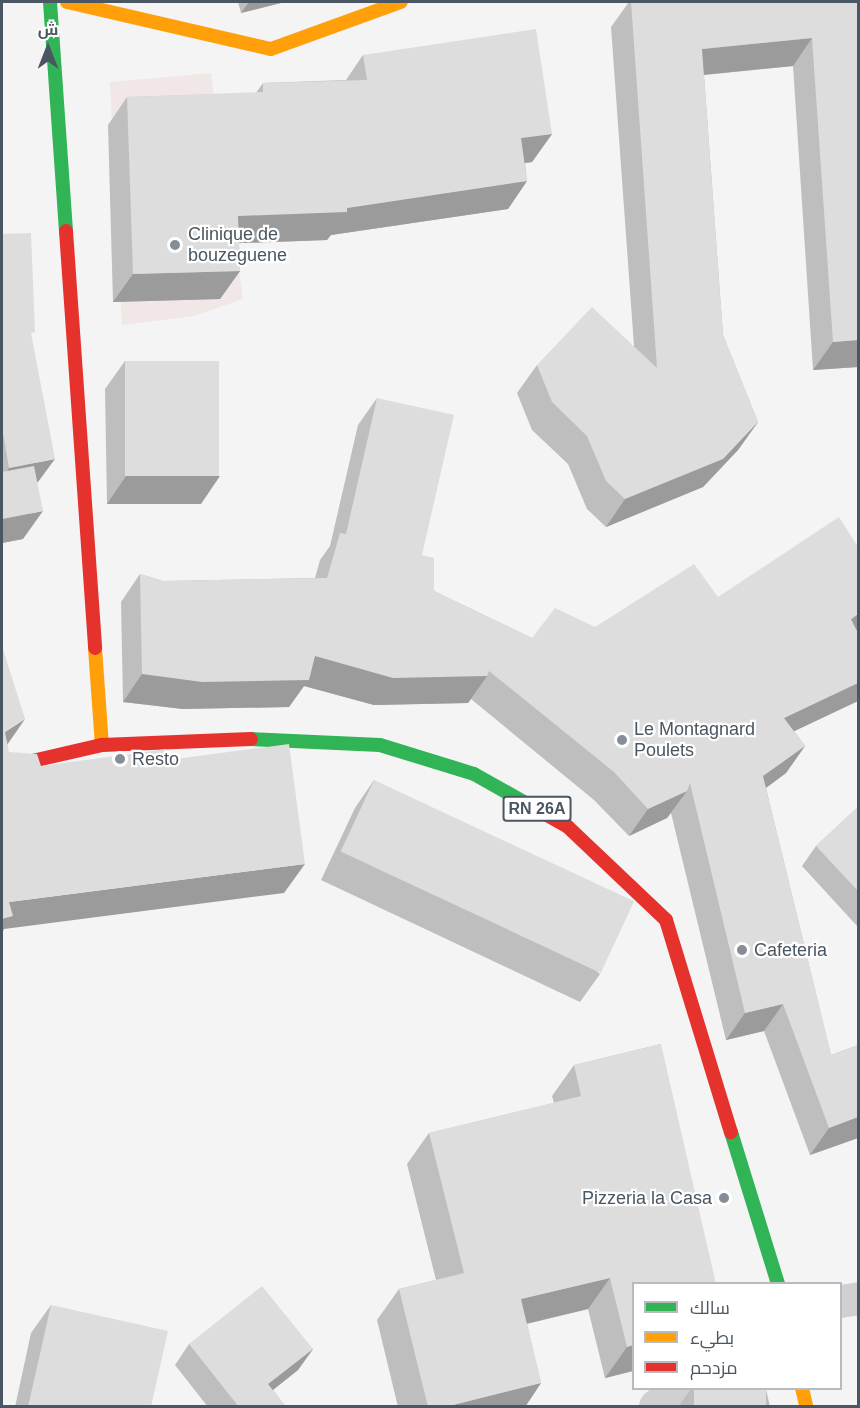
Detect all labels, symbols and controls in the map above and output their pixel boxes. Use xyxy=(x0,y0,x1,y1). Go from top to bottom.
north arrow xyxy=(18,18,78,78)
text: ش xyxy=(38,21,58,38)
place label: Clinique de bouzeguene xyxy=(188,224,287,266)
marker: Clinique de bouzeguene xyxy=(166,236,184,254)
place label: Le Montagnard Poulets xyxy=(634,719,755,762)
marker: Le Montagnard Poulets xyxy=(615,733,629,747)
place label: Resto xyxy=(132,748,179,770)
marker: Resto xyxy=(113,752,127,766)
road number: RN 26A xyxy=(502,796,572,822)
place label: Cafeteria xyxy=(754,939,827,961)
marker: Cafeteria xyxy=(735,943,749,957)
place label: Pizzeria la Casa xyxy=(582,1187,712,1209)
marker: Pizzeria la Casa xyxy=(717,1191,731,1205)
legend xyxy=(632,1282,842,1390)
text: سالك xyxy=(690,1298,730,1318)
text: بطيء xyxy=(690,1328,734,1348)
text: مزدحم xyxy=(690,1358,738,1378)

